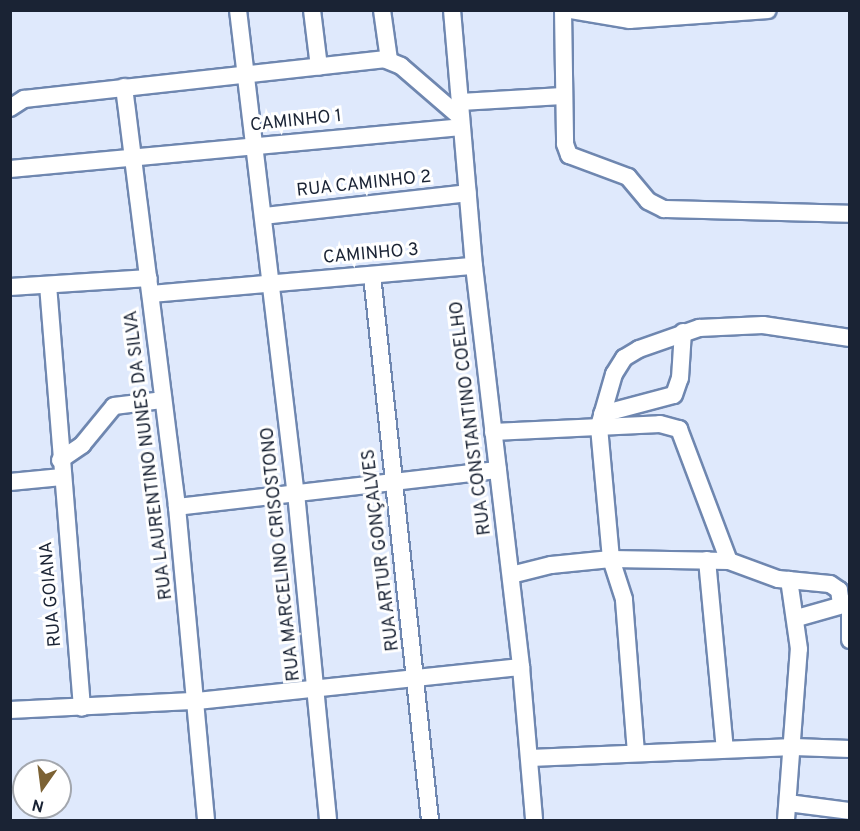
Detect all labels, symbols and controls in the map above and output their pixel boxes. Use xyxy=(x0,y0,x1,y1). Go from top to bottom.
street label: CAMINHO 1 xyxy=(249,106,343,138)
street label: RUA CAMINHO 2 xyxy=(295,167,433,203)
street label: CAMINHO 3 xyxy=(322,240,420,270)
street label: RUA CONSTANTINO COELHO xyxy=(447,299,497,537)
street label: RUA LAURENTINO NUNES DA SILVA xyxy=(121,308,179,602)
street label: RUA MARCELINO CRISOSTONO xyxy=(258,425,306,683)
street label: RUA ARTUR GONÇALVES xyxy=(359,447,405,653)
street label: RUA GOIANA xyxy=(37,540,67,648)
north arrow xyxy=(12,759,72,819)
text: N xyxy=(30,793,46,816)

